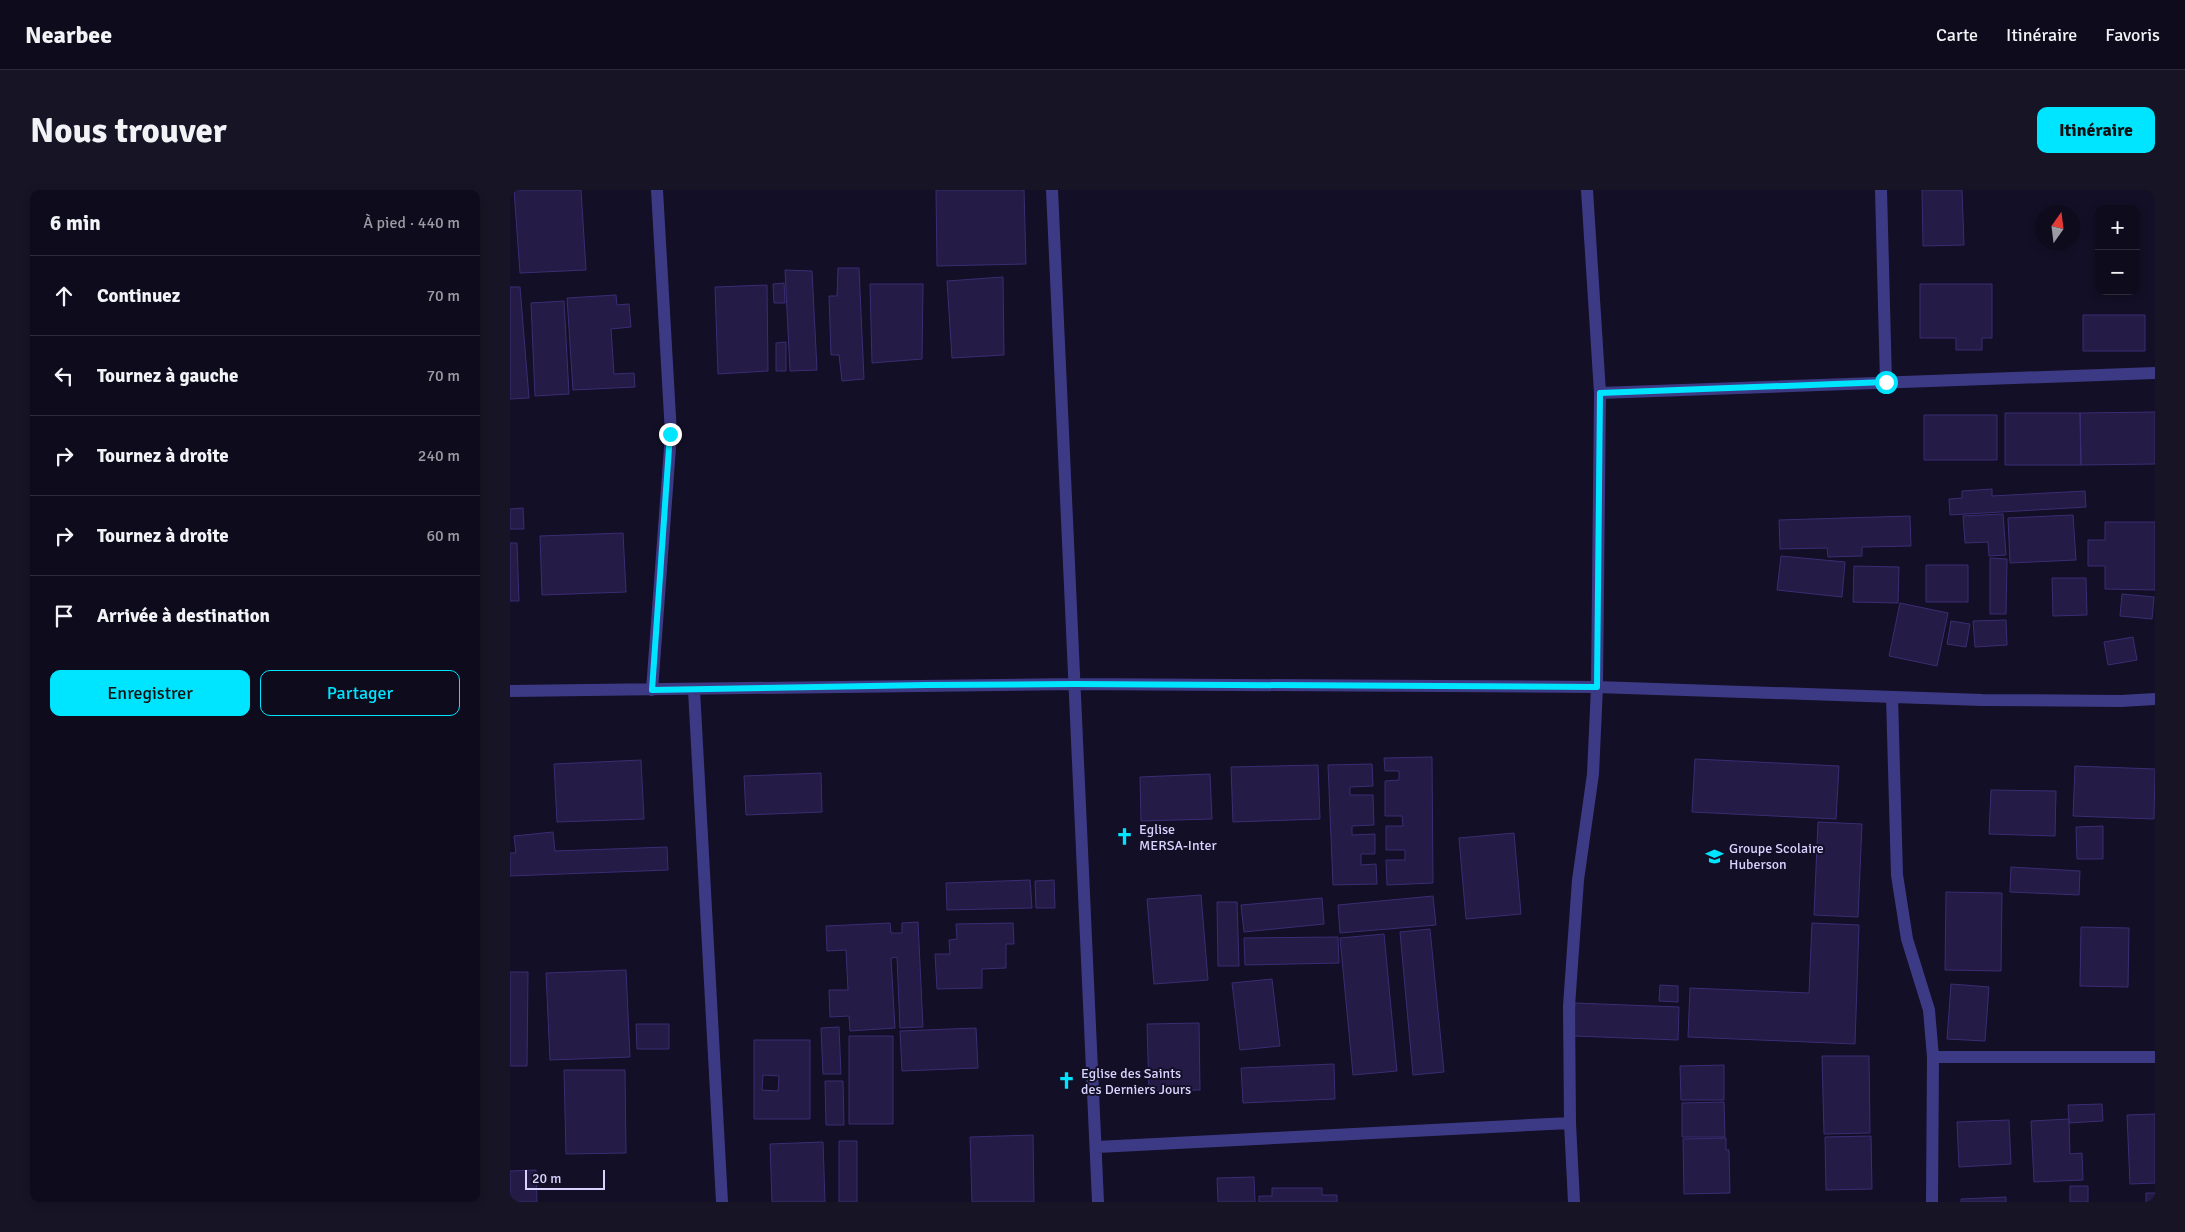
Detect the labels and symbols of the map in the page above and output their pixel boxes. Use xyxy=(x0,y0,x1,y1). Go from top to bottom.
north arrow xyxy=(2035,205,2080,250)
route start xyxy=(1875,371,1898,394)
route end xyxy=(659,423,682,446)
place label: Eglise MERSA-Inter xyxy=(1139,821,1217,854)
church icon: Eglise MERSA-Inter xyxy=(1115,827,1135,847)
place label: Groupe Scolaire Huberson xyxy=(1729,840,1824,873)
school or university icon: Groupe Scolaire Huberson xyxy=(1705,846,1725,866)
place label: Eglise des Saints des Derniers Jours xyxy=(1081,1065,1191,1098)
church icon: Eglise des Saints des Derniers Jours xyxy=(1057,1071,1077,1091)
scale bar xyxy=(525,1167,605,1190)

